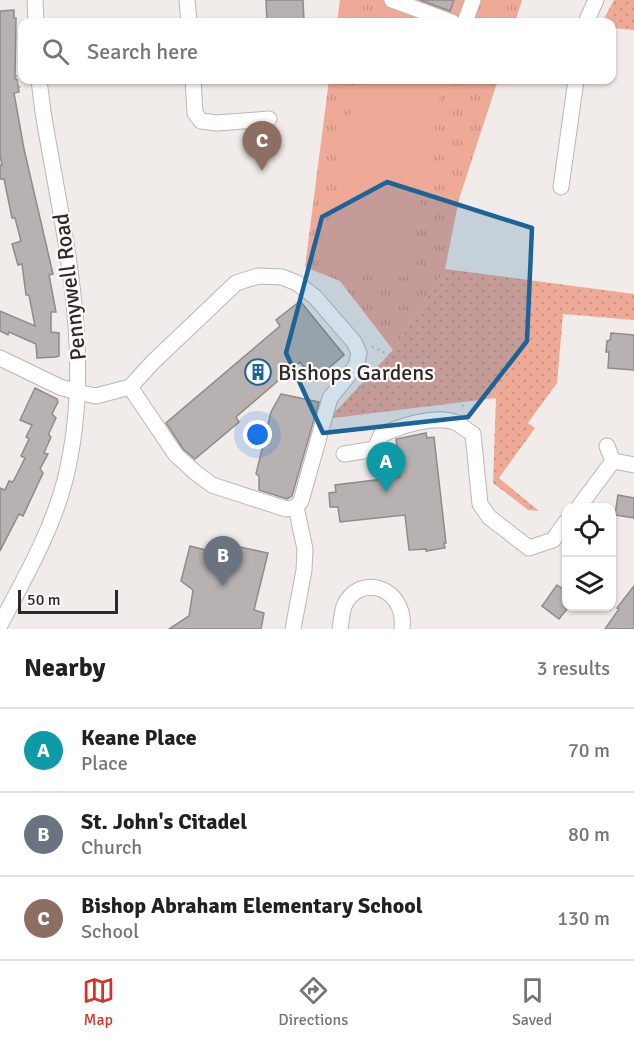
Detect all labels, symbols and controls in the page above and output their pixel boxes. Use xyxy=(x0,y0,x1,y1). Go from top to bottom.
search box xyxy=(18,18,616,84)
icon: search xyxy=(39,35,72,68)
text: Search here xyxy=(87,38,198,65)
pin: C xyxy=(242,122,282,171)
street label: Pennywell Road xyxy=(47,212,92,362)
building icon: Bishops Gardens xyxy=(243,357,273,387)
place label: Bishops Gardens xyxy=(278,359,434,386)
your location xyxy=(243,420,272,449)
pin: A xyxy=(366,442,406,492)
map controls xyxy=(562,503,616,611)
button: locate xyxy=(562,503,616,557)
pin: B xyxy=(204,536,242,586)
button: layers xyxy=(562,557,616,611)
scale bar xyxy=(18,587,118,614)
text: 50 m xyxy=(27,590,61,610)
text: Nearby xyxy=(24,652,105,684)
text: 3 results xyxy=(537,656,610,681)
text: Keane Place xyxy=(81,724,197,751)
text: A xyxy=(37,738,50,763)
text: 70 m xyxy=(568,738,610,763)
text: Place xyxy=(81,751,128,776)
text: St. John's Citadel xyxy=(81,808,247,835)
text: B xyxy=(37,822,50,847)
text: 80 m xyxy=(568,822,610,847)
text: Church xyxy=(81,835,142,860)
text: Bishop Abraham Elementary School xyxy=(81,892,423,919)
text: C xyxy=(37,906,50,931)
text: 130 m xyxy=(557,906,610,931)
text: School xyxy=(81,919,139,944)
tab: Map xyxy=(82,974,115,1030)
tab: Directions xyxy=(278,974,348,1030)
tab: Saved xyxy=(512,974,552,1030)

